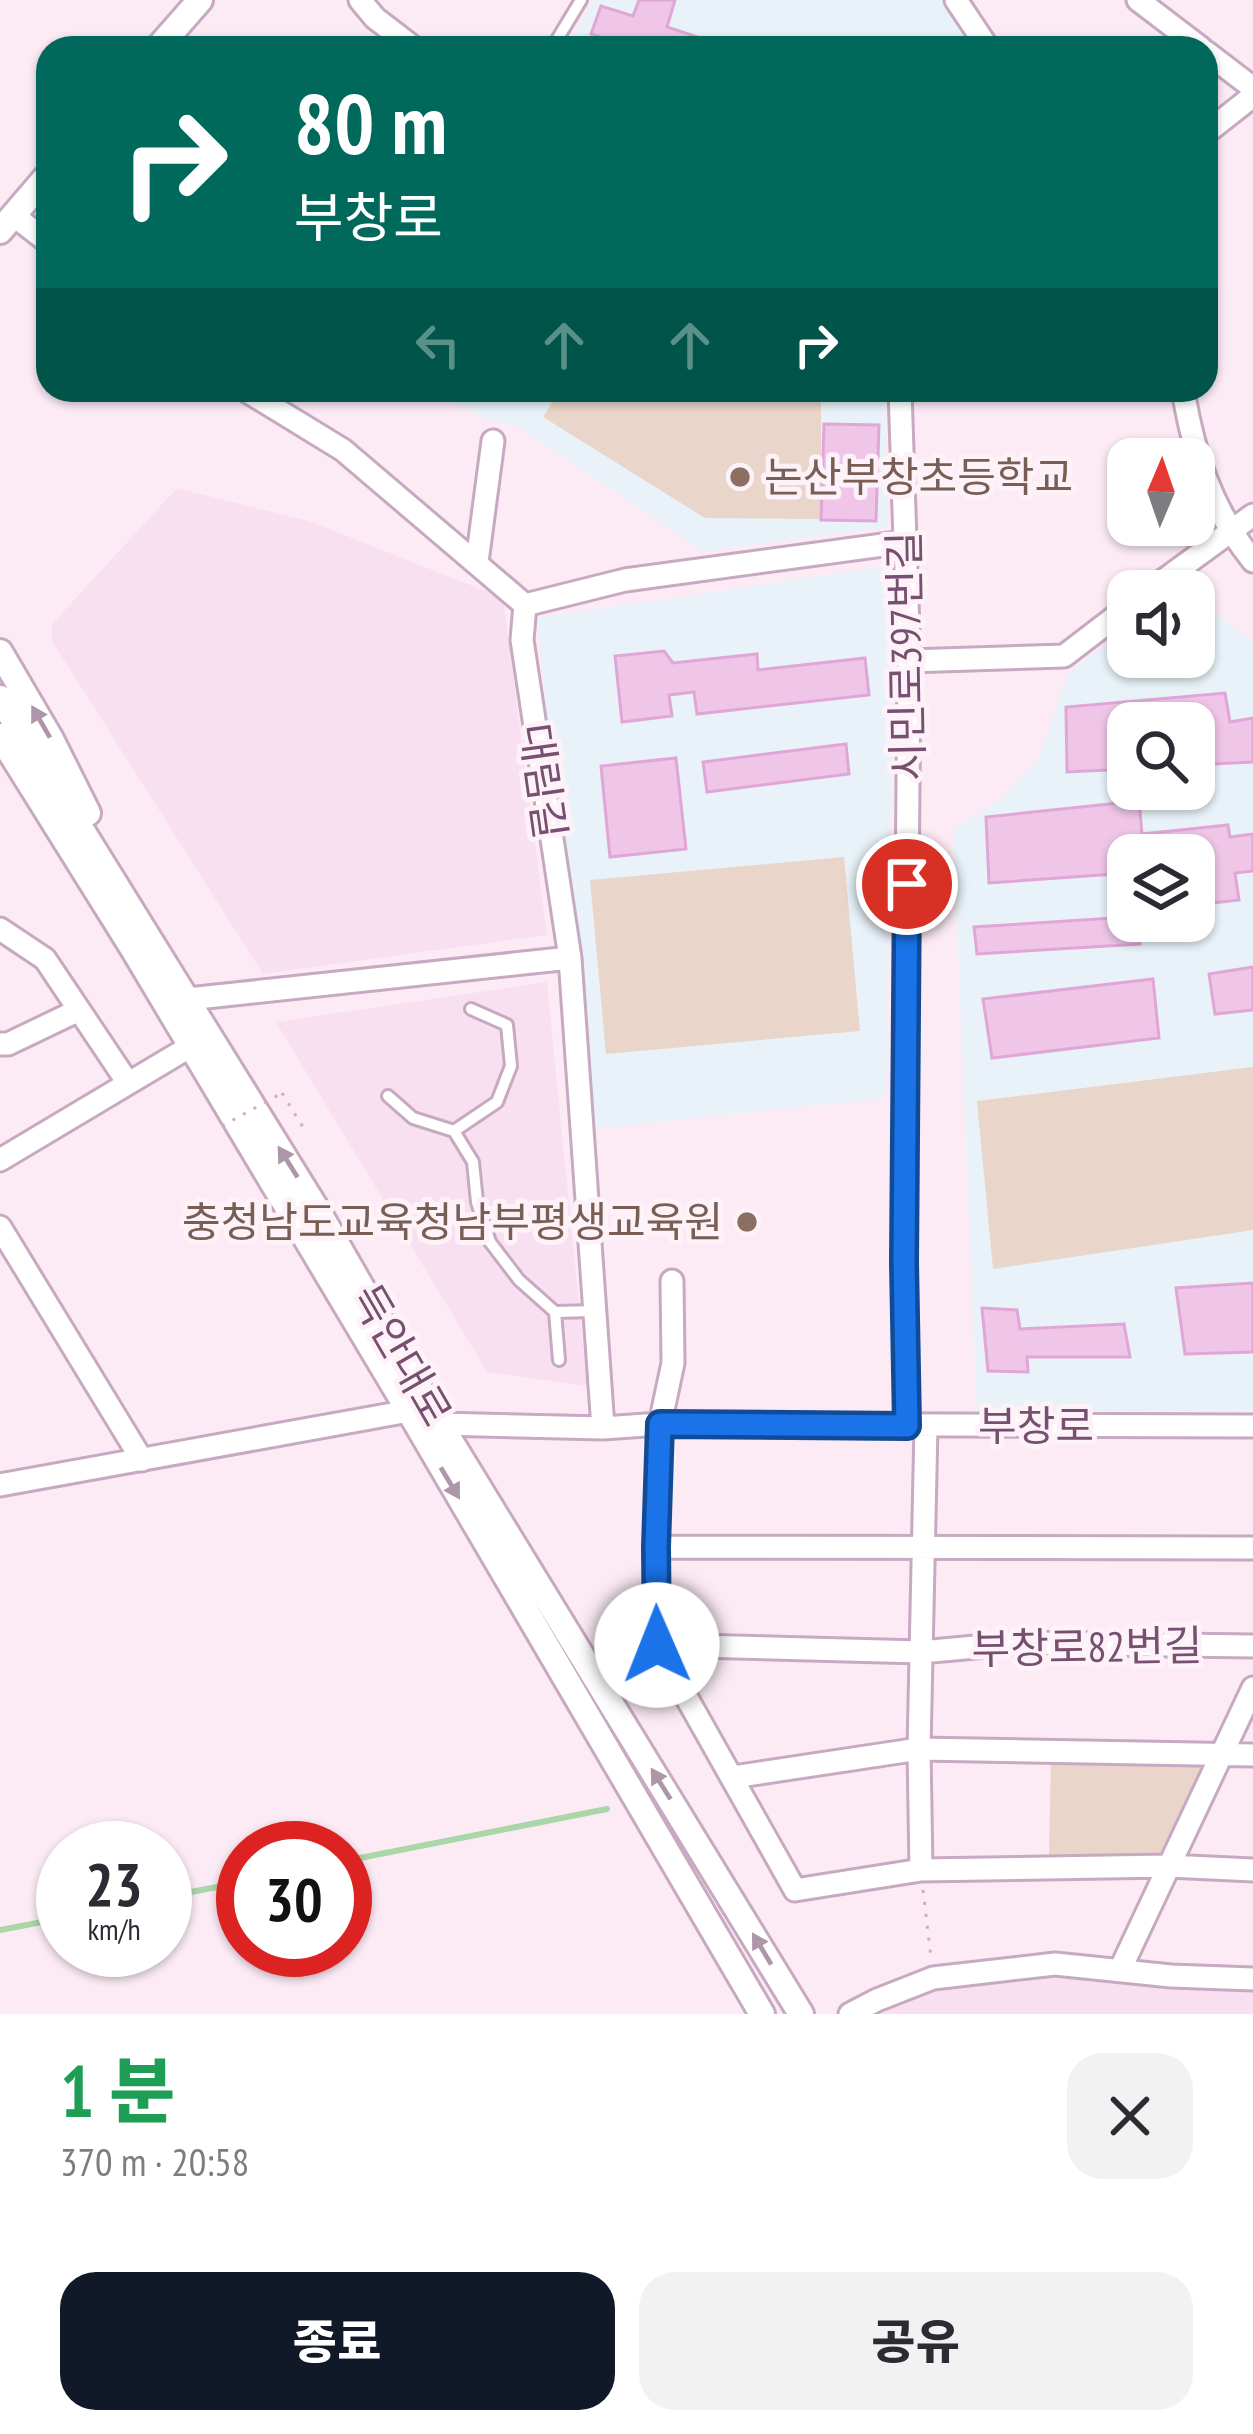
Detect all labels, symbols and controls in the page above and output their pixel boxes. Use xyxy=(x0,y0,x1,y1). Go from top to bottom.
text: 80 m xyxy=(294,68,447,177)
icon: right xyxy=(96,84,252,240)
text: 부창로 xyxy=(294,182,443,252)
icon: left xyxy=(405,312,471,378)
icon: ahead xyxy=(531,312,597,378)
icon: ahead xyxy=(657,312,723,378)
icon: right xyxy=(783,312,849,378)
north arrow xyxy=(1107,438,1215,546)
map controls xyxy=(1107,438,1215,942)
place label: 논산부창초등학교 xyxy=(764,449,1073,504)
marker: 논산부창초등학교 xyxy=(727,464,753,490)
street label: 시민로397번길 xyxy=(876,531,935,781)
button: sound xyxy=(1107,570,1215,678)
button: search xyxy=(1107,702,1215,810)
one-way arrow xyxy=(31,705,52,738)
street label: 대림길 xyxy=(508,720,579,842)
pin xyxy=(856,833,958,935)
button: layers xyxy=(1107,834,1215,942)
icon: arrive xyxy=(874,851,940,917)
one-way arrow xyxy=(278,1145,299,1179)
place label: 충청남도교육청남부평생교육원 xyxy=(182,1194,723,1249)
marker: 충청남도교육청남부평생교육원 xyxy=(734,1209,760,1235)
street label: 득안대로 xyxy=(340,1274,465,1435)
street label: 부창로 xyxy=(978,1398,1094,1453)
one-way arrow xyxy=(439,1466,460,1500)
position arrow xyxy=(594,1582,720,1708)
street label: 부창로82번길 xyxy=(971,1617,1203,1676)
one-way arrow xyxy=(651,1767,672,1801)
speed limit sign: 30 xyxy=(216,1821,372,1977)
text: 23 xyxy=(85,1845,143,1923)
text: km/h xyxy=(87,1909,141,1948)
one-way arrow xyxy=(752,1932,773,1966)
text: 1 분 xyxy=(60,2044,175,2137)
button: close xyxy=(1067,2053,1193,2179)
text: 370 m · 20:58 xyxy=(60,2136,249,2187)
button: 종료 xyxy=(60,2272,615,2410)
button: 공유 xyxy=(639,2272,1193,2410)

